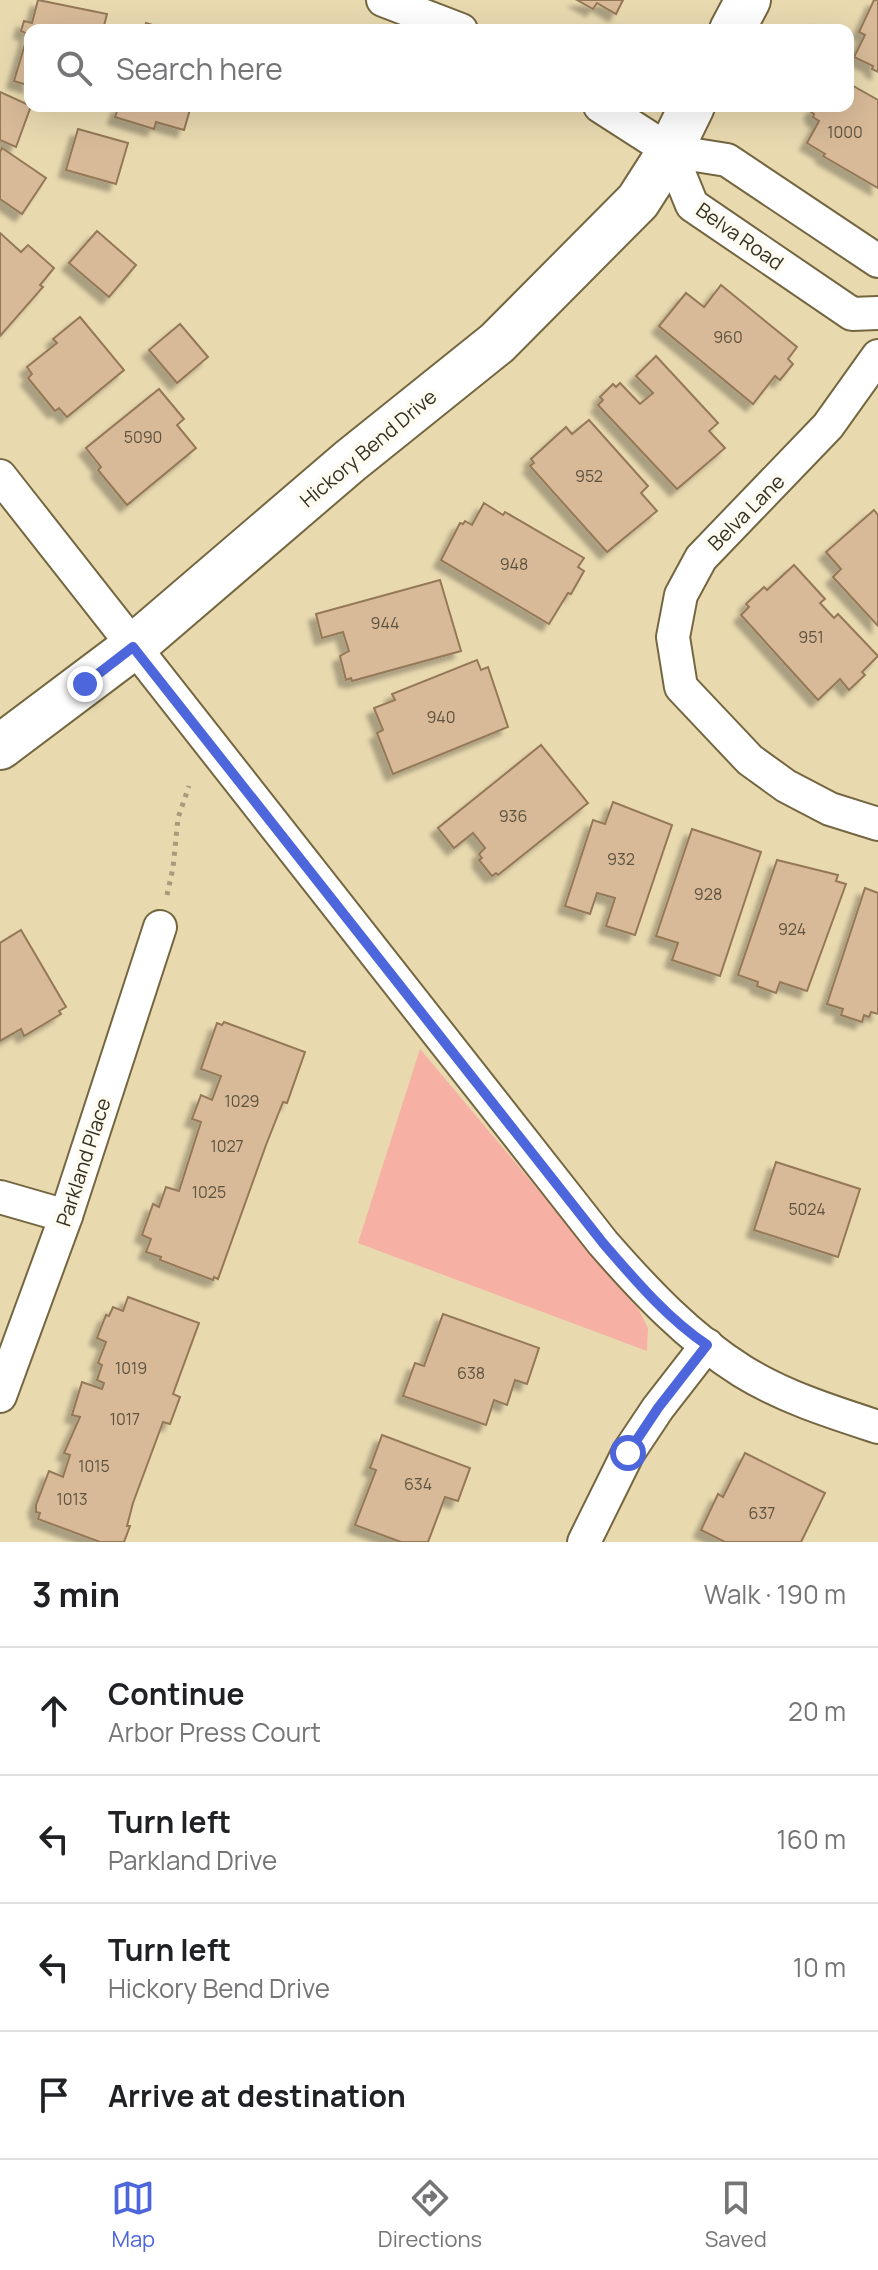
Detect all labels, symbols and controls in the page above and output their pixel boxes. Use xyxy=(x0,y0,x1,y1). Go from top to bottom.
search box xyxy=(24,24,854,112)
icon: search xyxy=(52,46,96,90)
text: Search here xyxy=(116,48,283,89)
house number: 1000 xyxy=(827,121,863,143)
street label: Belva Road xyxy=(691,196,789,276)
house number: 960 xyxy=(713,326,743,348)
street label: Hickory Bend Drive xyxy=(294,383,442,513)
house number: 5090 xyxy=(124,426,162,448)
house number: 952 xyxy=(575,465,603,487)
street label: Belva Lane xyxy=(702,468,790,556)
house number: 948 xyxy=(500,553,528,575)
house number: 944 xyxy=(371,612,399,634)
house number: 951 xyxy=(798,626,824,648)
route end xyxy=(67,666,103,702)
house number: 940 xyxy=(426,706,456,728)
house number: 936 xyxy=(499,805,527,827)
house number: 932 xyxy=(607,848,635,870)
house number: 928 xyxy=(694,883,722,905)
house number: 924 xyxy=(778,918,806,940)
house number: 1029 xyxy=(224,1090,260,1112)
street label: Parkland Place xyxy=(50,1094,116,1230)
house number: 1027 xyxy=(210,1135,244,1157)
house number: 1025 xyxy=(192,1181,226,1203)
house number: 5024 xyxy=(788,1198,826,1220)
house number: 1019 xyxy=(115,1357,147,1379)
house number: 638 xyxy=(457,1362,485,1384)
house number: 1017 xyxy=(110,1408,140,1430)
route start xyxy=(610,1435,646,1471)
house number: 1015 xyxy=(78,1455,110,1477)
house number: 634 xyxy=(404,1473,432,1495)
house number: 1013 xyxy=(56,1488,88,1510)
house number: 637 xyxy=(749,1502,775,1524)
text: 3 min xyxy=(32,1571,120,1617)
text: Walk · 190 m xyxy=(704,1576,846,1612)
text: Continue xyxy=(108,1673,244,1714)
icon: ahead xyxy=(32,1689,76,1733)
text: 20 m xyxy=(788,1693,846,1729)
text: Arbor Press Court xyxy=(108,1714,321,1750)
text: Turn left xyxy=(108,1801,231,1842)
icon: left xyxy=(32,1817,76,1861)
text: 160 m xyxy=(777,1821,846,1857)
text: Parkland Drive xyxy=(108,1842,277,1878)
text: Turn left xyxy=(108,1929,231,1970)
icon: left xyxy=(32,1945,76,1989)
text: 10 m xyxy=(793,1949,846,1985)
text: Hickory Bend Drive xyxy=(108,1970,330,2006)
icon: arrive xyxy=(32,2073,76,2117)
text: Arrive at destination xyxy=(108,2075,406,2116)
tab: Map xyxy=(111,2176,155,2254)
tab: Directions xyxy=(378,2176,482,2254)
tab: Saved xyxy=(705,2176,767,2254)

